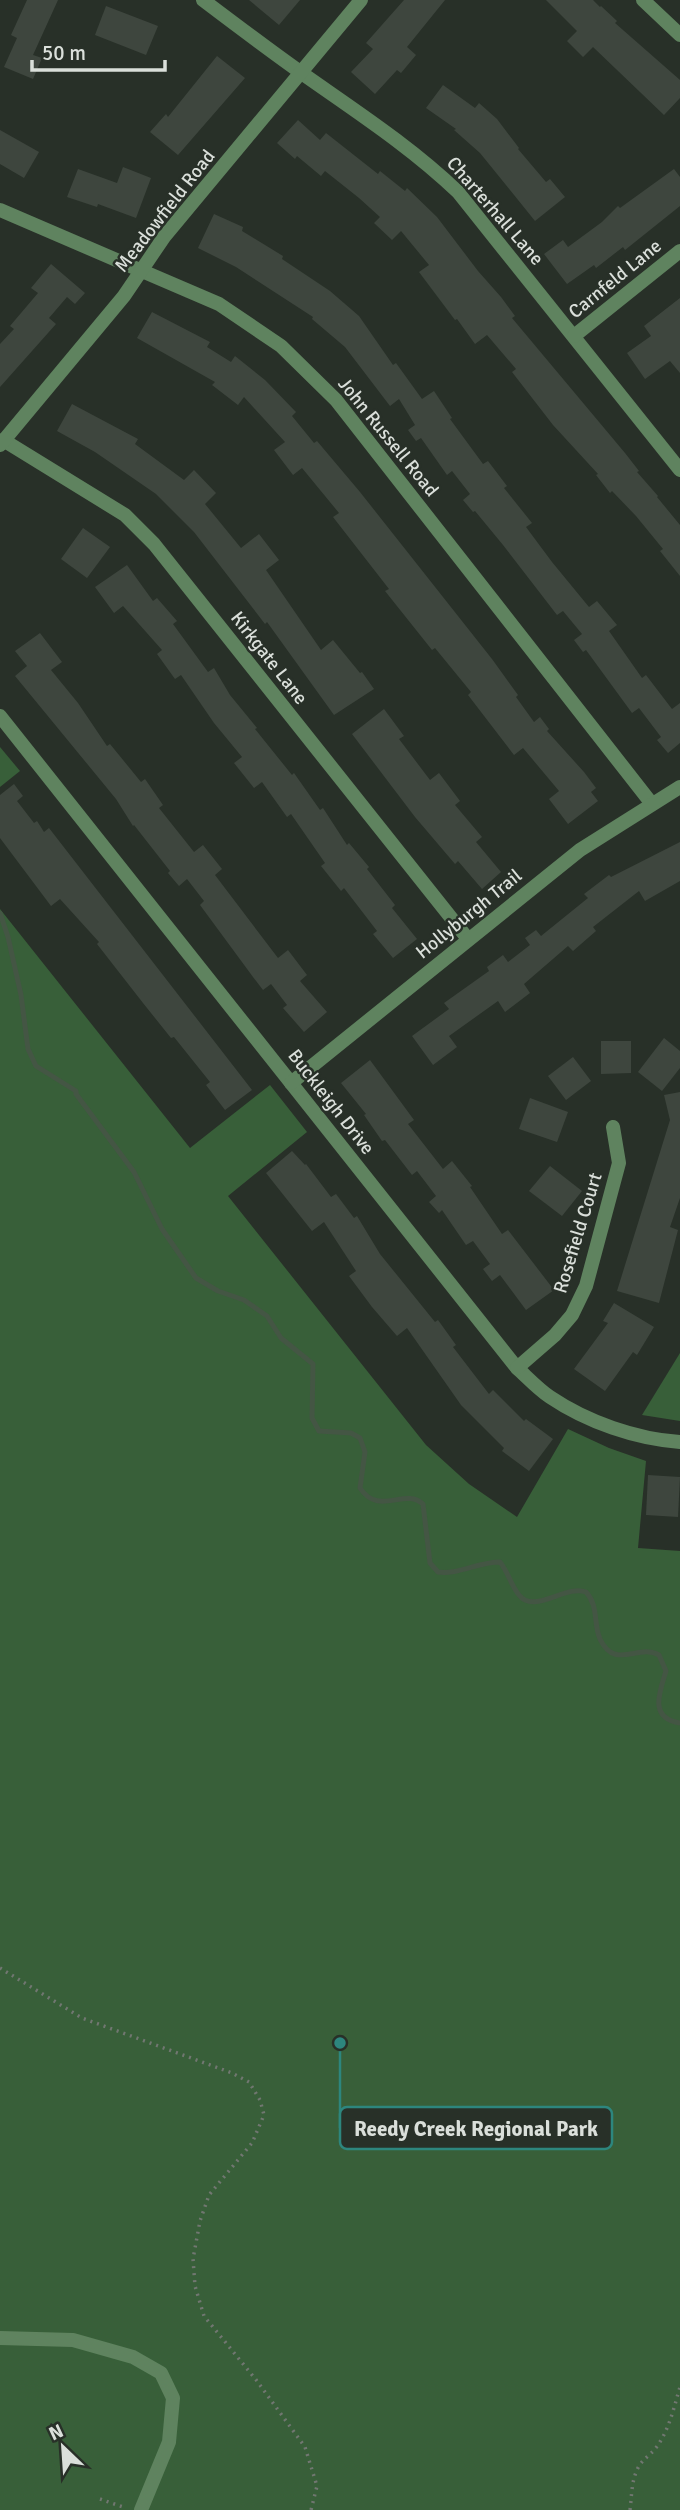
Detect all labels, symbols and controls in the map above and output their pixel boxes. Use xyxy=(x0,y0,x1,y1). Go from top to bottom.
scale bar xyxy=(32,28,164,72)
text: 50 m xyxy=(42,40,86,66)
street label: Meadowfield Road xyxy=(110,145,220,277)
street label: Charterhall Lane xyxy=(441,152,549,270)
street label: Carnfeld Lane xyxy=(564,234,666,324)
street label: John Russell Road xyxy=(333,372,443,502)
street label: Kirkgate Lane xyxy=(225,607,313,709)
street label: Hollyburgh Trail xyxy=(411,864,527,964)
street label: Buckleigh Drive xyxy=(282,1045,380,1159)
street label: Rosefield Court xyxy=(548,1170,608,1296)
callout: Reedy Creek Regional Park xyxy=(340,2107,612,2149)
text: Reedy Creek Regional Park xyxy=(354,2116,598,2142)
north arrow xyxy=(28,2412,98,2482)
text: N xyxy=(45,2419,67,2446)

